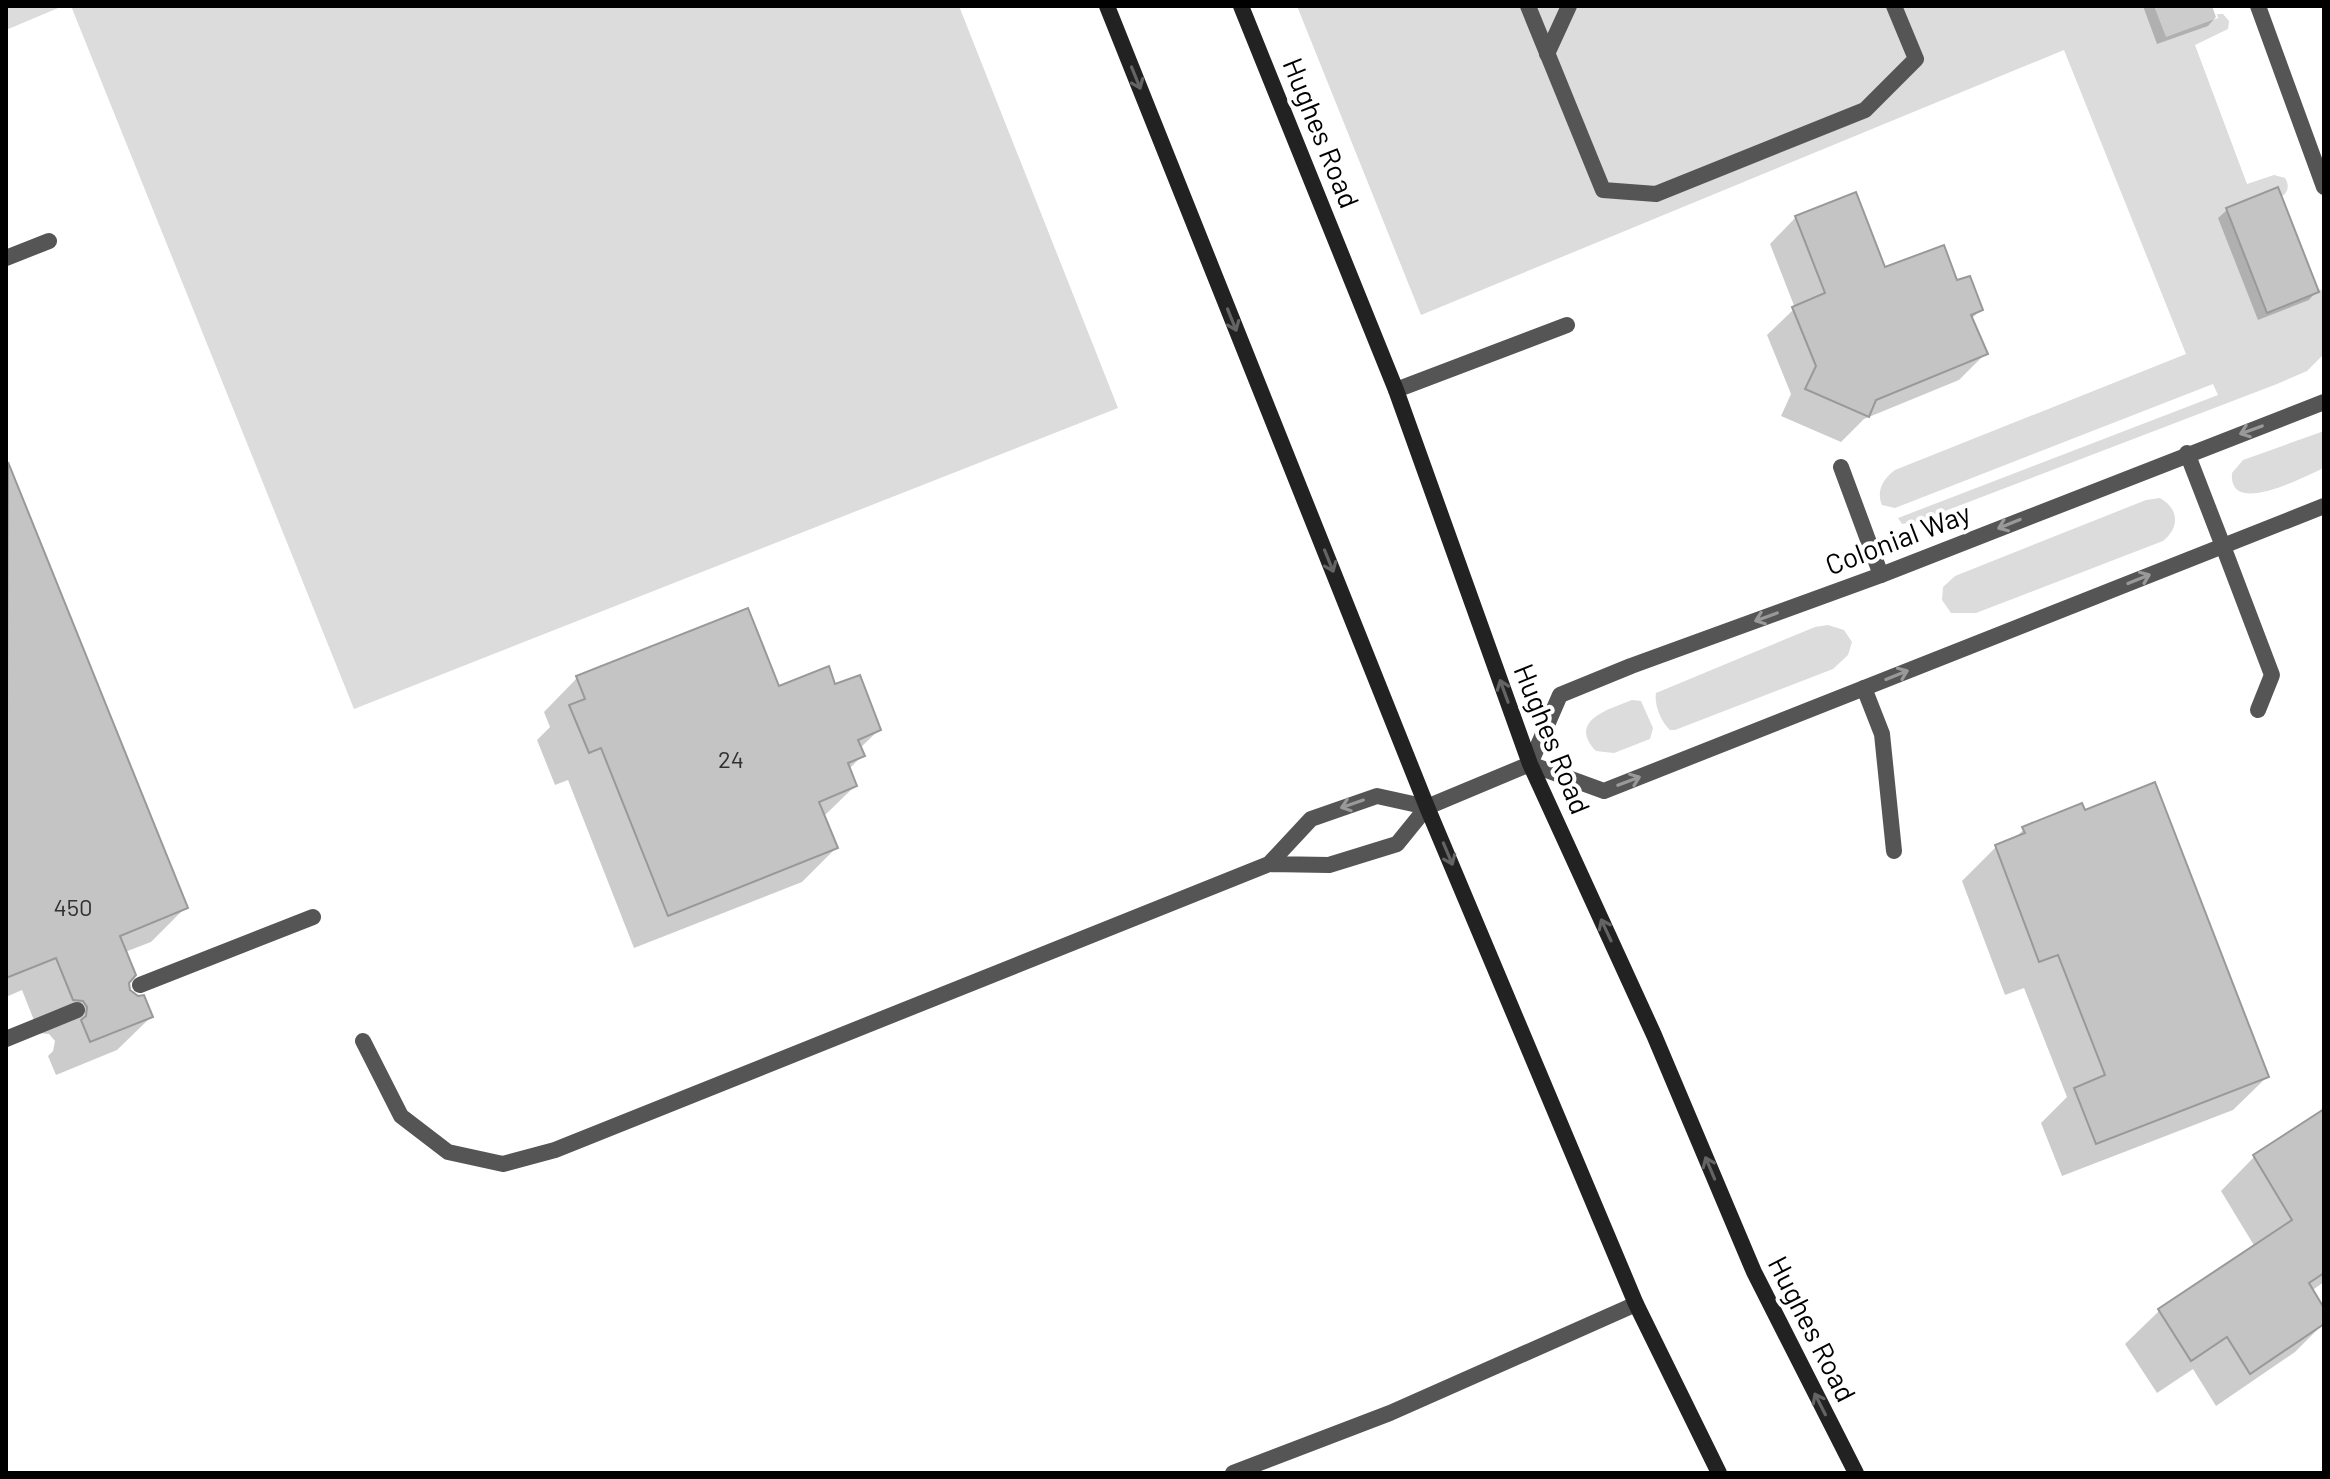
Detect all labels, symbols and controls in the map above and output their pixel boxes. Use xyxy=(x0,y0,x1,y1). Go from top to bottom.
street label: Hughes Road xyxy=(1276,53,1367,213)
one-way arrow xyxy=(1130,65,1144,90)
one-way arrow xyxy=(1226,307,1241,332)
one-way arrow xyxy=(2239,423,2264,438)
street label: Colonial Way xyxy=(1820,495,1975,581)
one-way arrow xyxy=(1997,518,2022,532)
one-way arrow xyxy=(1323,548,1337,573)
one-way arrow xyxy=(2126,571,2151,586)
one-way arrow xyxy=(1754,611,1779,625)
street label: Hughes Road xyxy=(1507,659,1598,819)
one-way arrow xyxy=(1884,667,1909,681)
one-way arrow xyxy=(1496,679,1510,704)
house number: 24 xyxy=(718,744,744,773)
one-way arrow xyxy=(1616,773,1641,787)
one-way arrow xyxy=(1339,798,1364,813)
one-way arrow xyxy=(1441,841,1456,866)
house number: 450 xyxy=(53,892,93,921)
one-way arrow xyxy=(1598,919,1613,943)
one-way arrow xyxy=(1701,1157,1716,1181)
street label: Hughes Road xyxy=(1762,1250,1864,1407)
one-way arrow xyxy=(1812,1392,1828,1416)

